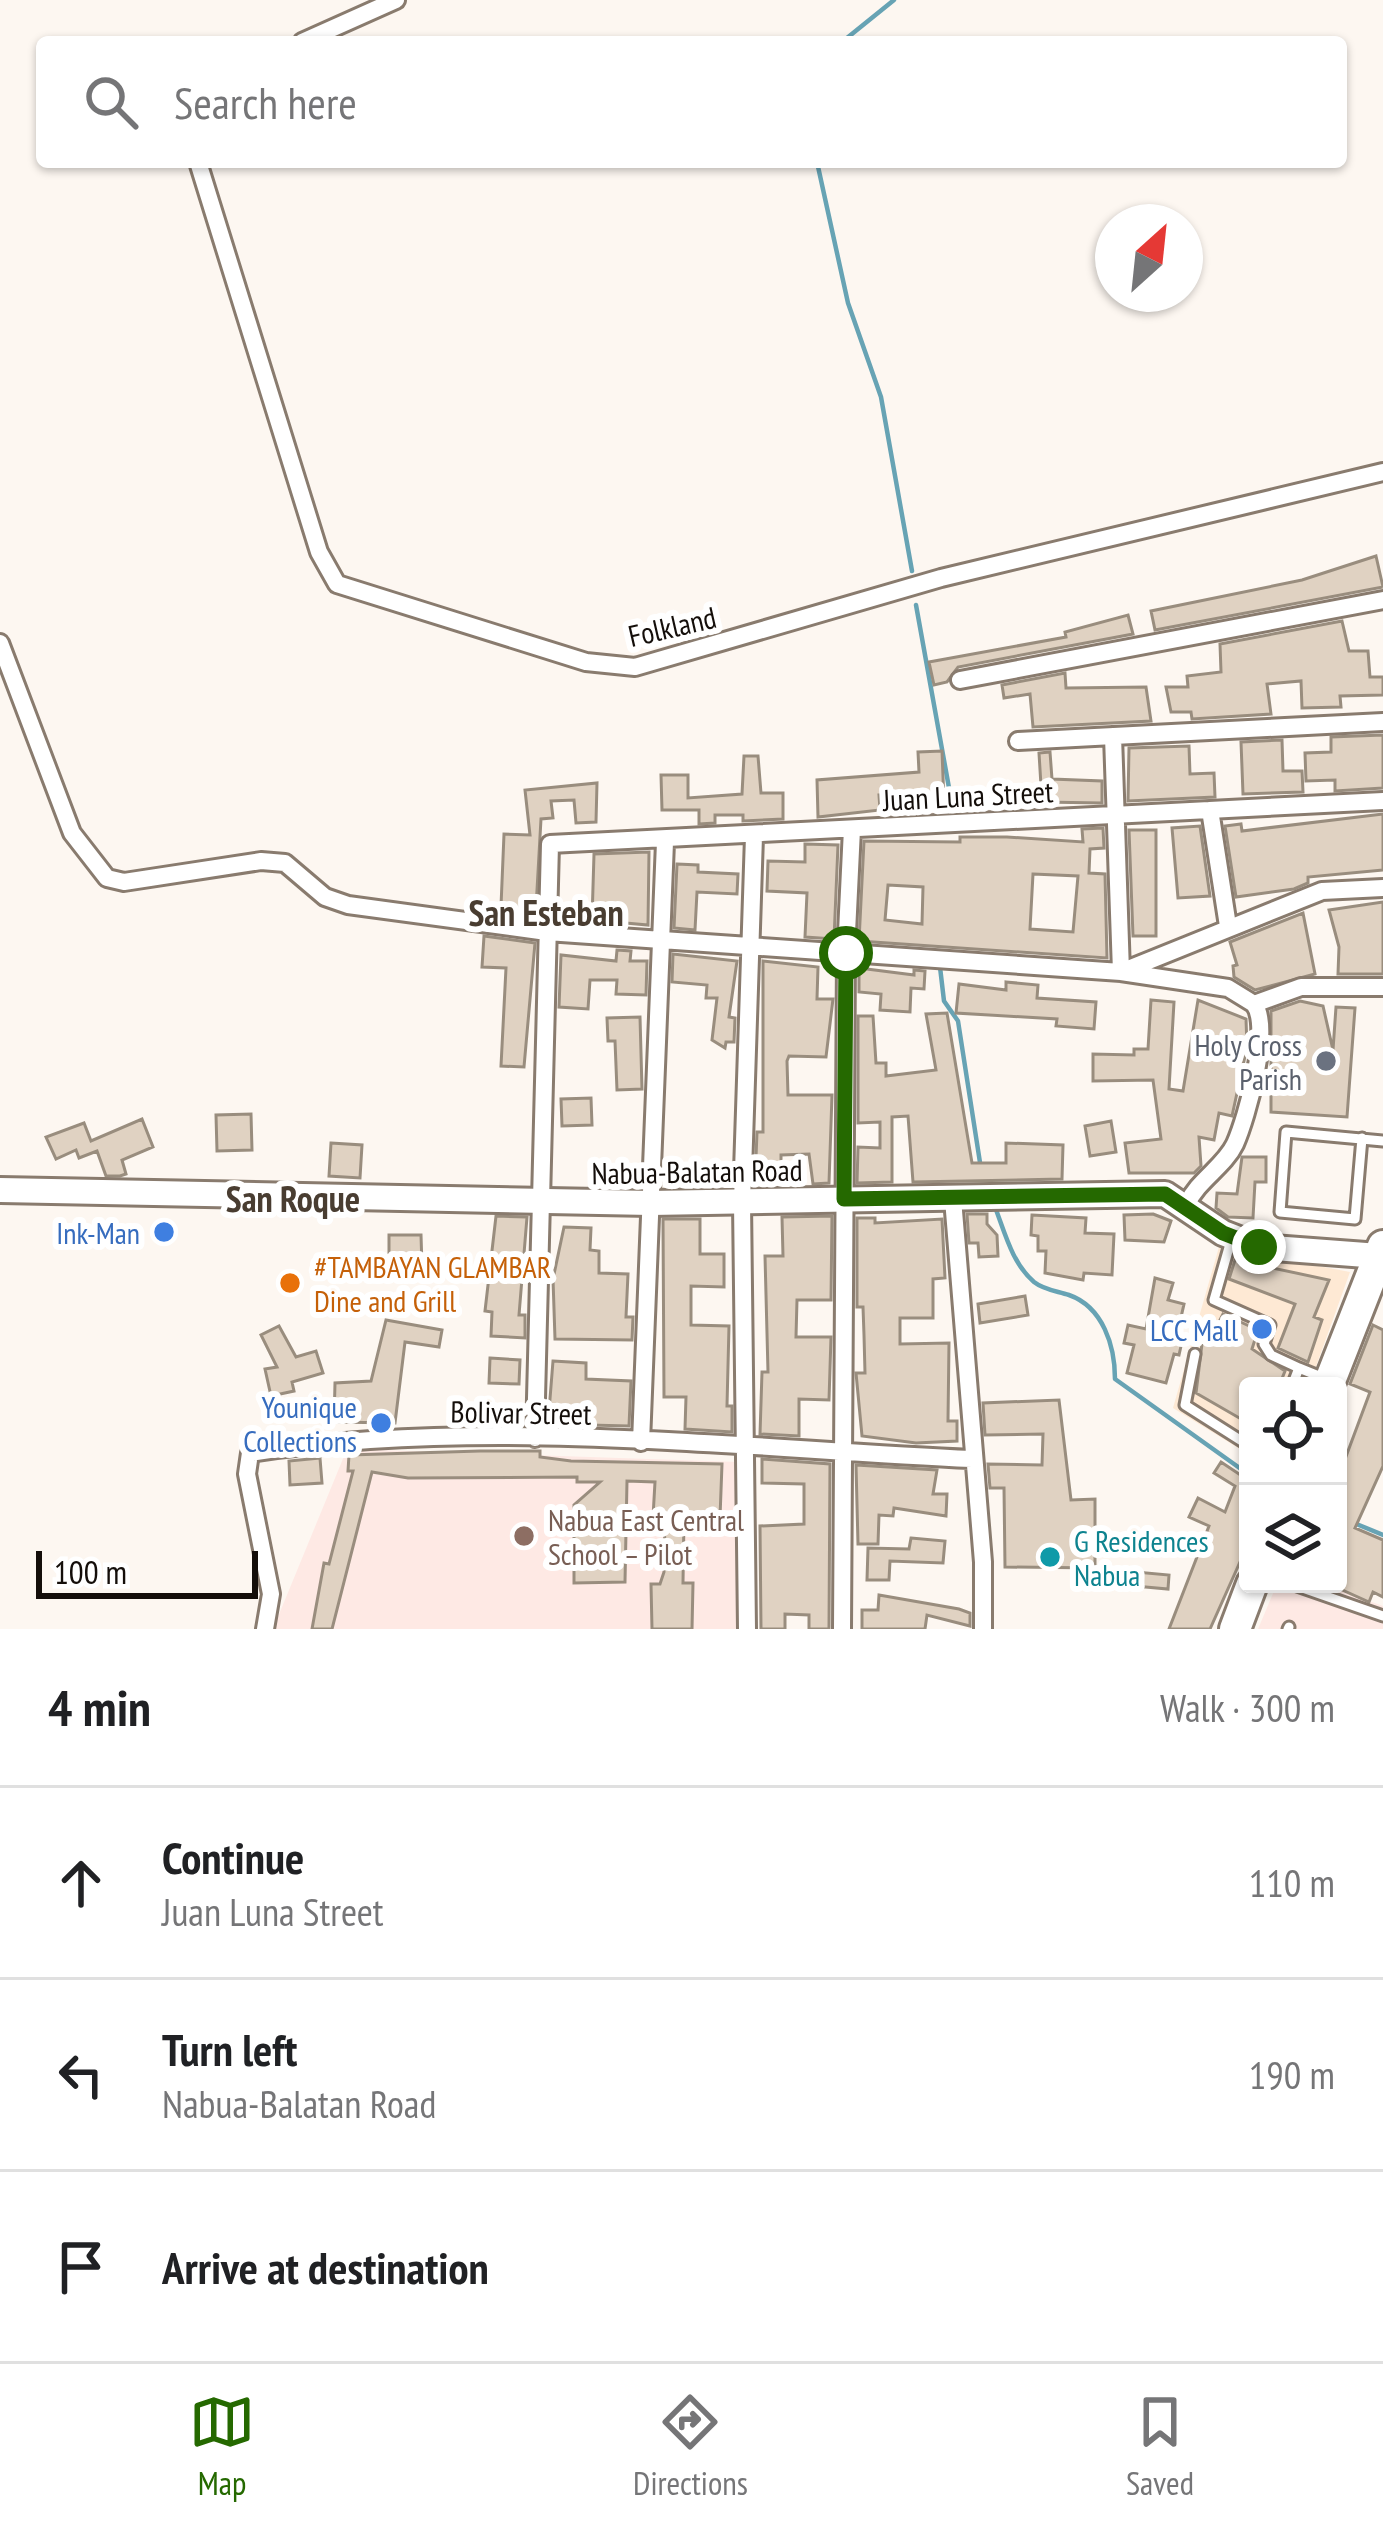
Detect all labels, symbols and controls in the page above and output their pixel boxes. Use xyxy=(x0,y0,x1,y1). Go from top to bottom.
search box xyxy=(36,36,1347,168)
icon: search xyxy=(78,69,144,135)
text: Search here xyxy=(174,73,357,131)
north arrow xyxy=(1095,204,1203,312)
street label: Folkland xyxy=(624,597,720,655)
street label: Juan Luna Street xyxy=(881,771,1055,819)
district label: San Esteban xyxy=(468,889,624,936)
route start xyxy=(819,926,873,980)
place label: Holy Cross Parish xyxy=(1194,1025,1302,1098)
marker: Holy Cross Parish xyxy=(1313,1048,1339,1074)
street label: Nabua-Balatan Road xyxy=(591,1150,803,1192)
district label: San Roque xyxy=(226,1175,360,1222)
place label: Ink-Man xyxy=(56,1213,140,1252)
marker: Ink-Man xyxy=(151,1219,177,1245)
route end xyxy=(1232,1220,1286,1274)
place label: #TAMBAYAN GLAMBAR Dine and Grill xyxy=(314,1247,551,1320)
marker: #TAMBAYAN GLAMBAR Dine and Grill xyxy=(277,1270,303,1296)
place label: LCC Mall xyxy=(1150,1310,1238,1349)
marker: LCC Mall xyxy=(1249,1316,1275,1342)
map controls xyxy=(1239,1377,1347,1593)
button: locate xyxy=(1239,1377,1347,1485)
place label: Younique Collections xyxy=(243,1387,357,1460)
street label: Bolivar Street xyxy=(450,1391,593,1433)
marker: Younique Collections xyxy=(368,1410,394,1436)
button: layers xyxy=(1239,1485,1347,1593)
place label: Nabua East Central School – Pilot xyxy=(548,1500,744,1573)
place label: G Residences Nabua xyxy=(1074,1521,1209,1594)
marker: Nabua East Central School – Pilot xyxy=(511,1523,537,1549)
marker: G Residences Nabua xyxy=(1037,1544,1063,1570)
scale bar xyxy=(36,1545,258,1598)
text: 100 m xyxy=(54,1550,127,1593)
text: 4 min xyxy=(48,1674,151,1740)
text: Walk · 300 m xyxy=(1160,1682,1335,1733)
text: Continue xyxy=(162,1828,304,1886)
icon: ahead xyxy=(48,1850,114,1916)
text: 110 m xyxy=(1249,1857,1335,1908)
text: Juan Luna Street xyxy=(162,1886,384,1937)
text: Turn left xyxy=(162,2020,297,2078)
icon: left xyxy=(48,2042,114,2108)
text: 190 m xyxy=(1249,2049,1335,2100)
text: Nabua-Balatan Road xyxy=(162,2078,436,2129)
icon: arrive xyxy=(48,2234,114,2300)
text: Arrive at destination xyxy=(162,2238,489,2296)
tab: Map xyxy=(189,2389,255,2504)
tab: Directions xyxy=(633,2389,748,2504)
tab: Saved xyxy=(1126,2389,1194,2504)

